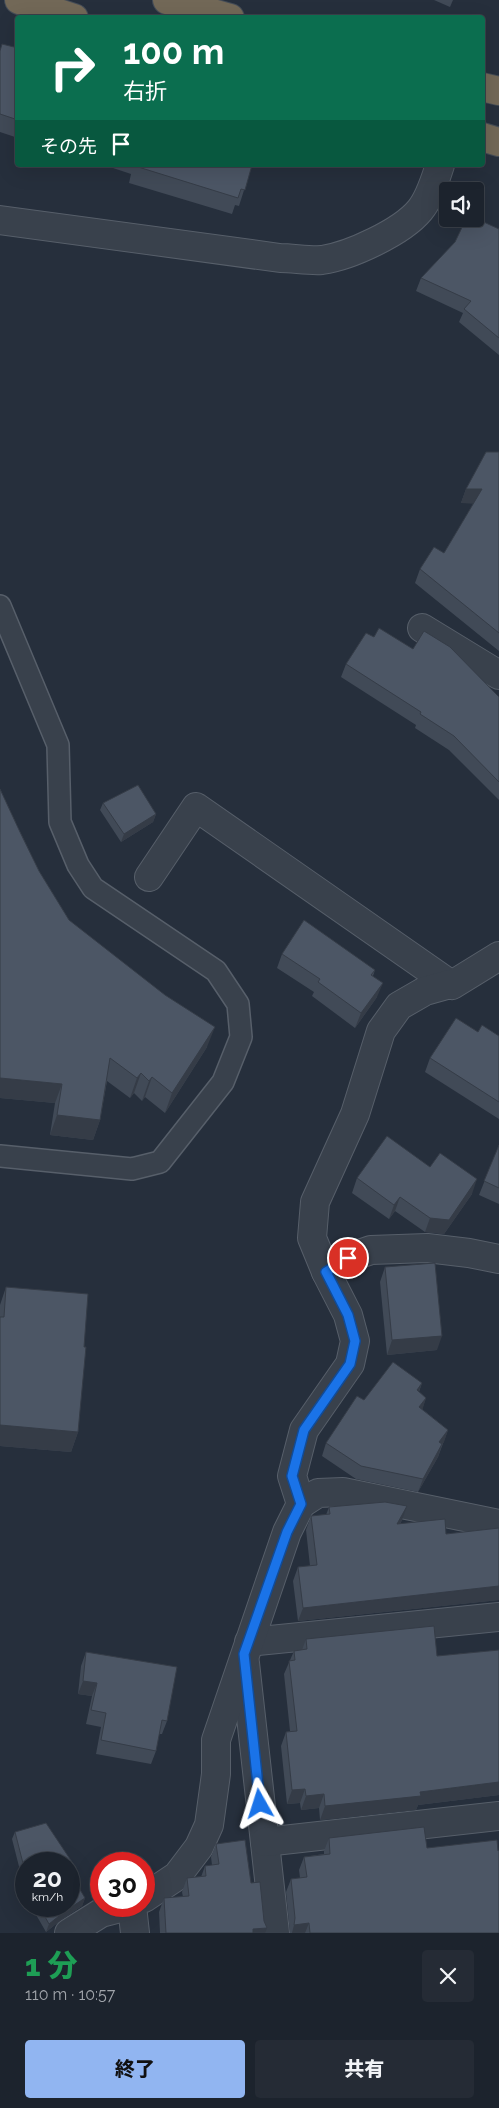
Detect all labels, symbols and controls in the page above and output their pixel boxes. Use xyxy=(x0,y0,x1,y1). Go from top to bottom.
text: 100 m xyxy=(123,31,224,72)
icon: right xyxy=(40,35,105,100)
text: 右折 xyxy=(123,78,167,104)
icon: arrive xyxy=(107,130,135,158)
text: その先 xyxy=(40,135,97,157)
map controls xyxy=(439,182,484,227)
button: sound xyxy=(439,182,484,227)
pin xyxy=(327,1237,369,1279)
icon: arrive xyxy=(334,1244,362,1272)
position arrow xyxy=(233,1777,285,1829)
speed limit sign: 30 xyxy=(90,1852,155,1917)
text: 20 xyxy=(33,1863,62,1893)
text: km/h xyxy=(32,1890,63,1904)
text: 1 分 xyxy=(25,1948,78,1983)
button: close xyxy=(422,1950,474,2002)
text: 110 m · 10:57 xyxy=(25,1985,115,2004)
button: 終了 xyxy=(25,2040,245,2098)
button: 共有 xyxy=(255,2040,474,2098)

